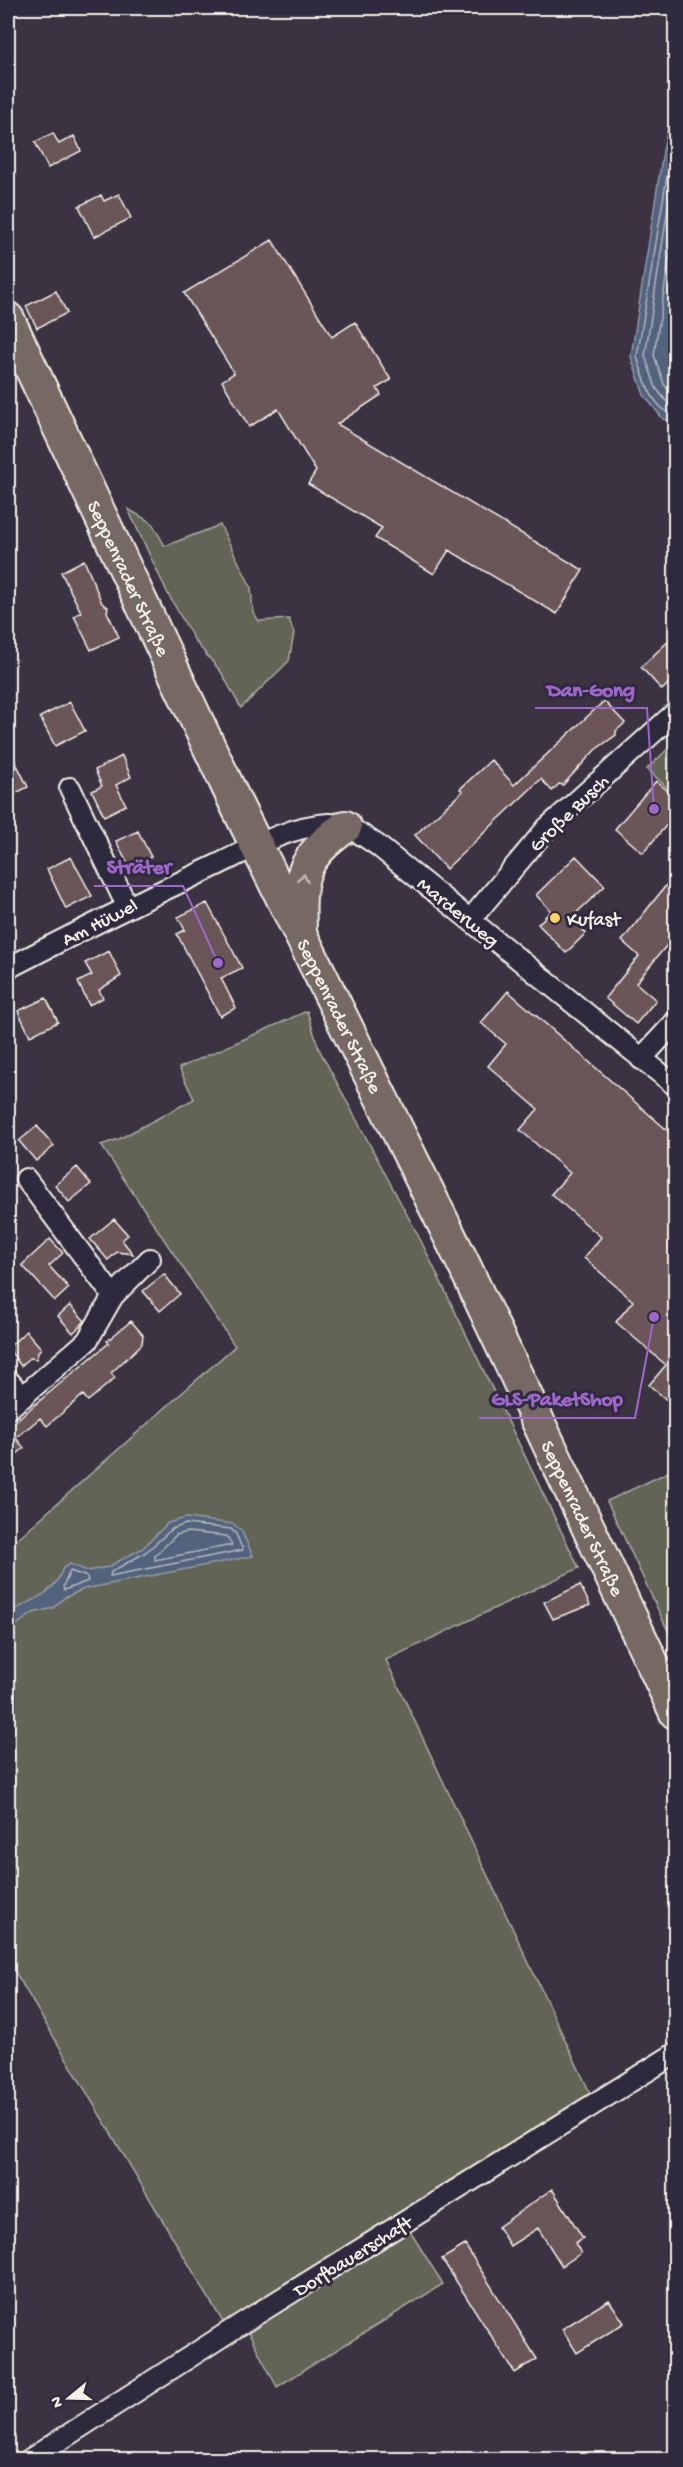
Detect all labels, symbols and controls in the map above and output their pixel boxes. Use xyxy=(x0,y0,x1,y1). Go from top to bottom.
street label: Seppenrader Straße xyxy=(80,498,173,661)
callout: Dan-Gong xyxy=(535,669,647,708)
text: Dan-Gong xyxy=(545,680,635,705)
street label: Große Busch xyxy=(526,771,615,858)
callout: Sträter xyxy=(94,847,183,886)
text: Sträter xyxy=(107,857,174,882)
one-way arrow xyxy=(296,873,309,883)
street label: Marderweg xyxy=(411,874,502,954)
street label: Am Hüwel xyxy=(59,895,142,953)
place label: Kufast xyxy=(567,910,622,933)
marker: Kufast xyxy=(548,911,562,925)
street label: Seppenrader Straße xyxy=(290,936,386,1099)
callout: GLS-PaketShop xyxy=(479,1379,635,1418)
text: GLS-PaketShop xyxy=(491,1389,623,1414)
street label: Seppenrader Straße xyxy=(534,1438,627,1601)
street label: Dorfbauerschaft xyxy=(289,2211,419,2305)
north arrow xyxy=(39,2368,99,2428)
text: N xyxy=(47,2393,69,2410)

